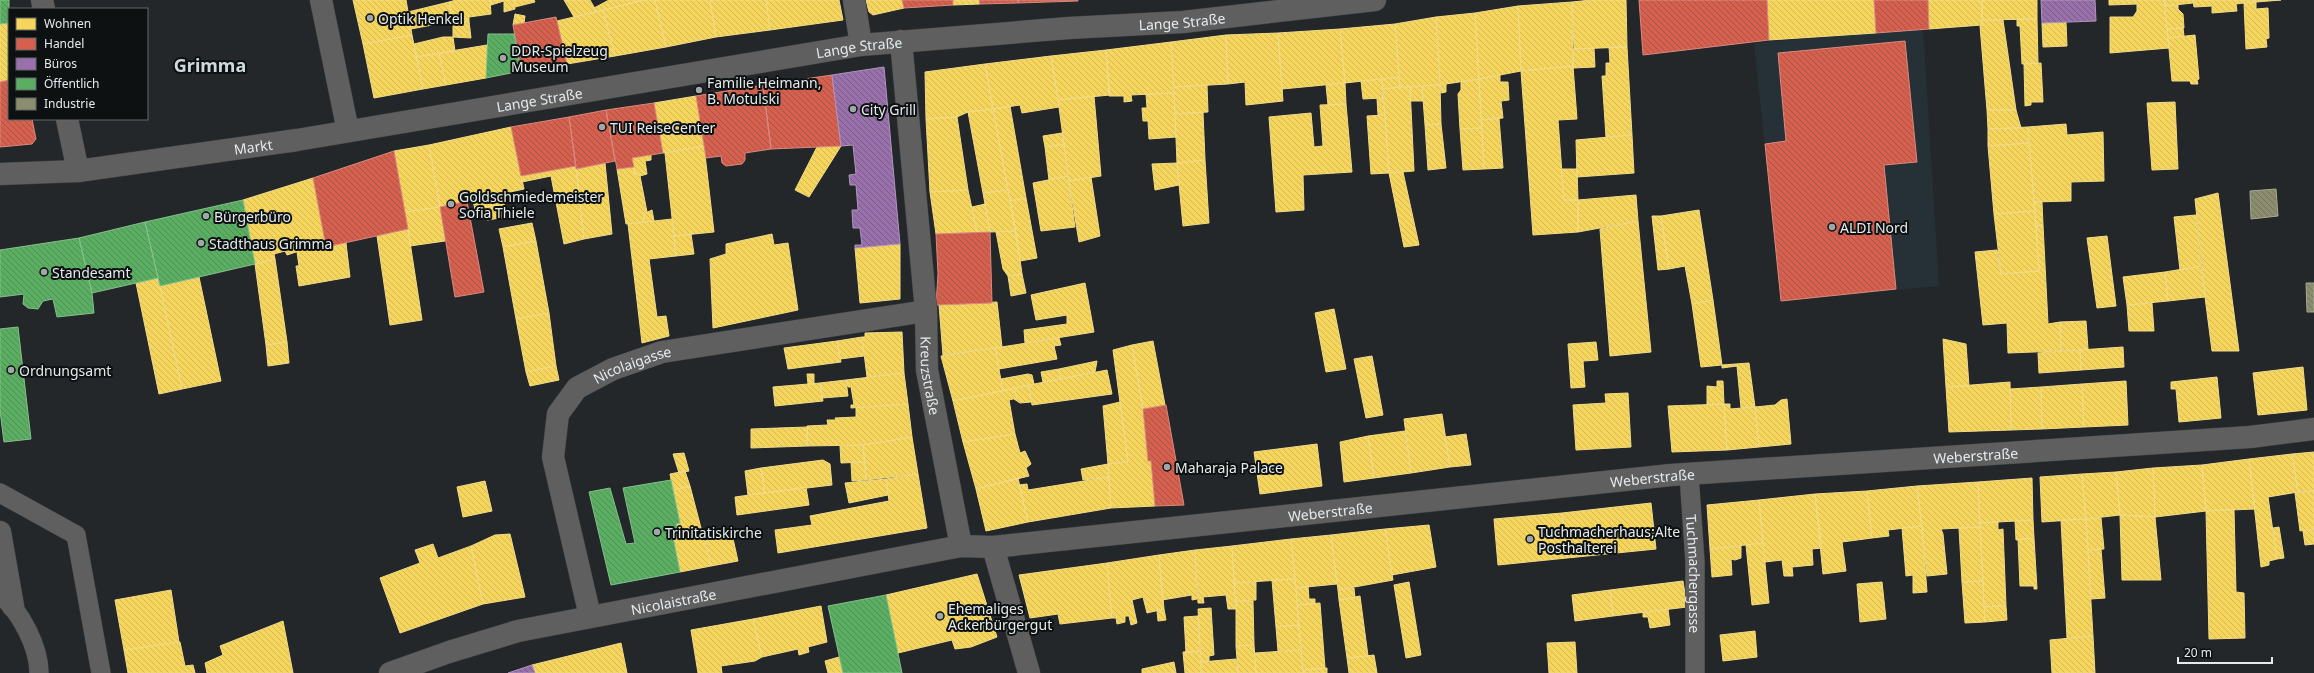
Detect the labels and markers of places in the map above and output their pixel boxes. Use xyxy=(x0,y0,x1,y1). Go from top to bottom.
place label: Optik Henkel xyxy=(378,9,463,28)
marker: Optik Henkel xyxy=(365,13,375,23)
place label: DDR-Spielzeug Museum xyxy=(511,41,608,76)
marker: DDR-Spielzeug Museum xyxy=(498,53,508,63)
place label: Familie Heimann, B. Motulski xyxy=(707,73,821,108)
marker: Familie Heimann, B. Motulski xyxy=(694,85,704,95)
place label: City Grill xyxy=(861,100,916,119)
marker: City Grill xyxy=(848,104,858,114)
place label: TUI ReiseCenter xyxy=(610,118,716,137)
marker: TUI ReiseCenter xyxy=(597,122,607,132)
place label: Goldschmiedemeister Sofia Thiele xyxy=(459,187,603,222)
marker: Goldschmiedemeister Sofia Thiele xyxy=(446,199,456,209)
place label: Bürgerbüro xyxy=(214,207,291,226)
marker: Bürgerbüro xyxy=(201,211,211,221)
place label: ALDI Nord xyxy=(1840,218,1908,237)
marker: ALDI Nord xyxy=(1827,222,1837,232)
place label: Stadthaus Grimma xyxy=(209,234,332,253)
marker: Stadthaus Grimma xyxy=(196,238,206,248)
place label: Standesamt xyxy=(52,263,130,282)
marker: Standesamt xyxy=(39,267,49,277)
place label: Ordnungsamt xyxy=(19,361,111,380)
marker: Ordnungsamt xyxy=(6,365,16,375)
place label: Maharaja Palace xyxy=(1175,458,1283,477)
marker: Maharaja Palace xyxy=(1162,462,1172,472)
place label: Tuchmacherhaus;Alte Posthalterei xyxy=(1538,522,1680,557)
place label: Trinitatiskirche xyxy=(665,523,762,542)
marker: Trinitatiskirche xyxy=(652,527,662,537)
marker: Tuchmacherhaus;Alte Posthalterei xyxy=(1525,534,1535,544)
place label: Ehemaliges Ackerbürgergut xyxy=(948,599,1052,634)
marker: Ehemaliges Ackerbürgergut xyxy=(935,611,945,621)

